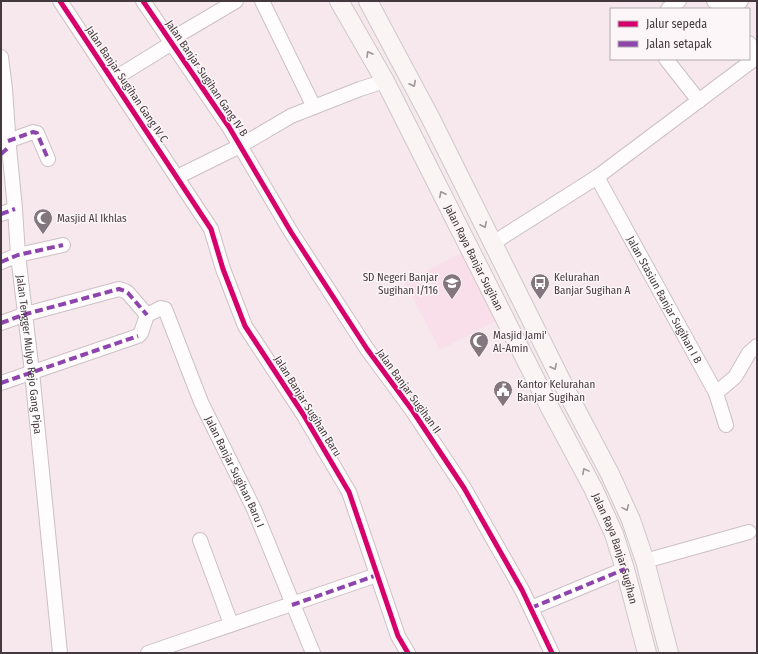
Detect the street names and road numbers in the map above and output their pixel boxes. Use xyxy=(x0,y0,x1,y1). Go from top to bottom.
street label: Jalan Banjar Sugihan Gang IV B xyxy=(163,18,250,139)
street label: Jalan Banjar Sugihan Gang IV C xyxy=(83,24,171,145)
street label: Jalan Raya Banjar Sugihan xyxy=(441,203,506,313)
street label: Jalan Stasiun Banjar Sugihan I B xyxy=(624,234,704,366)
street label: Jalan Tengger Mulyo Rejo Gang Pipa xyxy=(13,274,44,435)
street label: Jalan Banjar Sugihan II xyxy=(374,347,444,436)
street label: Jalan Banjar Sugihan Baru xyxy=(271,353,344,459)
street label: Jalan Banjar Sugihan Baru I xyxy=(202,414,267,529)
street label: Jalan Raya Banjar Sugihan xyxy=(589,491,640,605)

